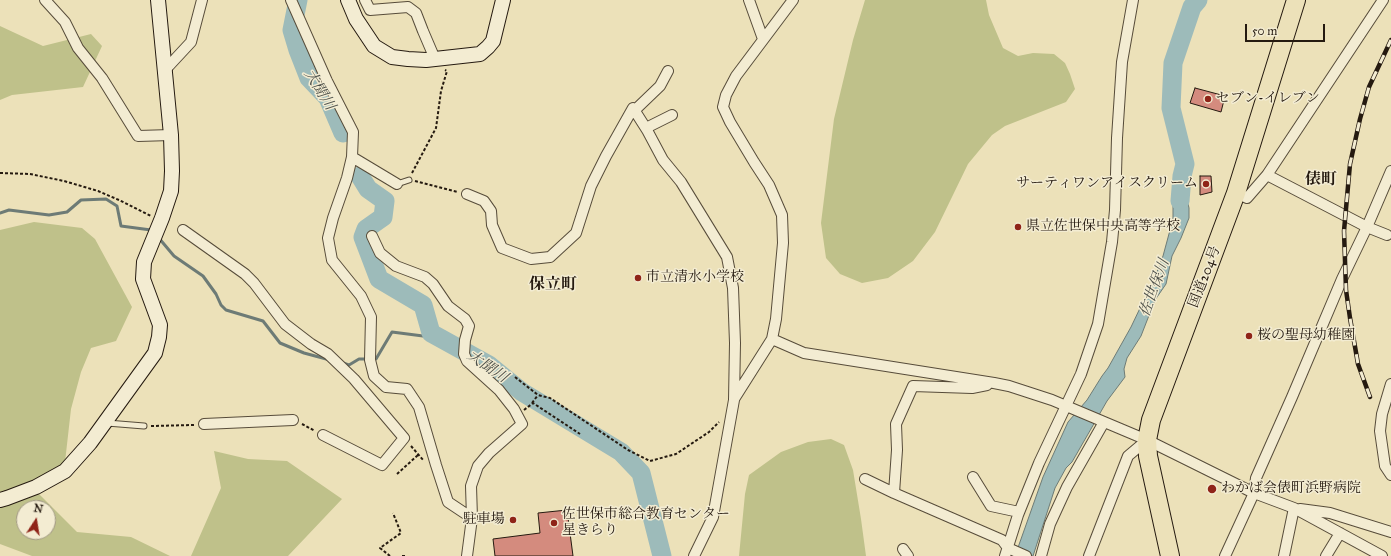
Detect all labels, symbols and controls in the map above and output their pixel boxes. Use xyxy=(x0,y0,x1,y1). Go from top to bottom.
scale bar xyxy=(1247,16,1327,42)
text: 50 m xyxy=(1252,24,1277,38)
water label: 大聞川 xyxy=(299,66,339,114)
place label: セブン-イレブン xyxy=(1216,91,1320,107)
marker: セブン-イレブン xyxy=(1203,94,1213,104)
district label: 俵町 xyxy=(1305,170,1337,190)
place label: サーティワンアイスクリーム xyxy=(1016,176,1198,192)
marker: サーティワンアイスクリーム xyxy=(1201,179,1211,189)
place label: 県立佐世保中央高等学校 xyxy=(1026,219,1180,235)
marker: 県立佐世保中央高等学校 xyxy=(1013,222,1023,232)
street label: 国道204号 xyxy=(1186,244,1224,310)
water label: 佐世保川 xyxy=(1136,257,1174,319)
place label: 市立清水小学校 xyxy=(646,270,744,286)
marker: 市立清水小学校 xyxy=(633,273,643,283)
district label: 保立町 xyxy=(529,275,577,295)
place label: 桜の聖母幼稚園 xyxy=(1257,328,1355,344)
marker: 桜の聖母幼稚園 xyxy=(1244,331,1254,341)
water label: 大聞川 xyxy=(463,347,511,387)
place label: わかば会俵町浜野病院 xyxy=(1221,481,1361,497)
marker: わかば会俵町浜野病院 xyxy=(1206,483,1218,495)
north arrow xyxy=(16,500,56,540)
text: N xyxy=(32,501,44,516)
place label: 佐世保市総合教育センター 星きらり xyxy=(562,507,730,540)
place label: 駐車場 xyxy=(463,512,505,528)
marker: 駐車場 xyxy=(508,515,518,525)
marker: 佐世保市総合教育センター 星きらり xyxy=(549,518,559,528)

